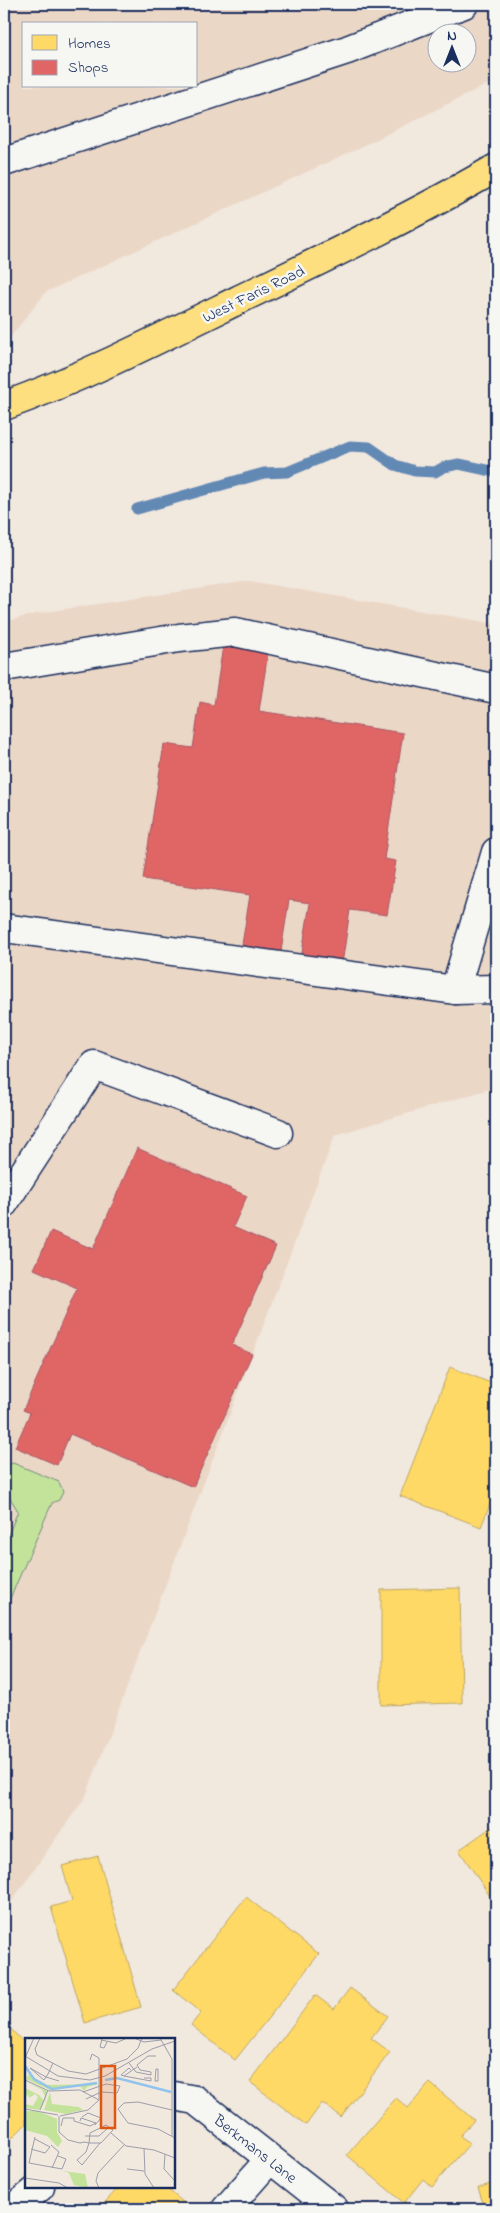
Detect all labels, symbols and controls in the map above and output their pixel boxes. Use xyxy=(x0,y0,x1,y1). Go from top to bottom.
legend xyxy=(22,22,198,88)
north arrow xyxy=(428,22,478,72)
text: N xyxy=(447,26,457,47)
text: Homes xyxy=(68,33,111,55)
text: Shops xyxy=(68,57,108,79)
street label: West Faris Road xyxy=(199,260,309,330)
inset map xyxy=(25,2038,175,2188)
street label: Berkmans Lane xyxy=(207,2109,302,2191)

